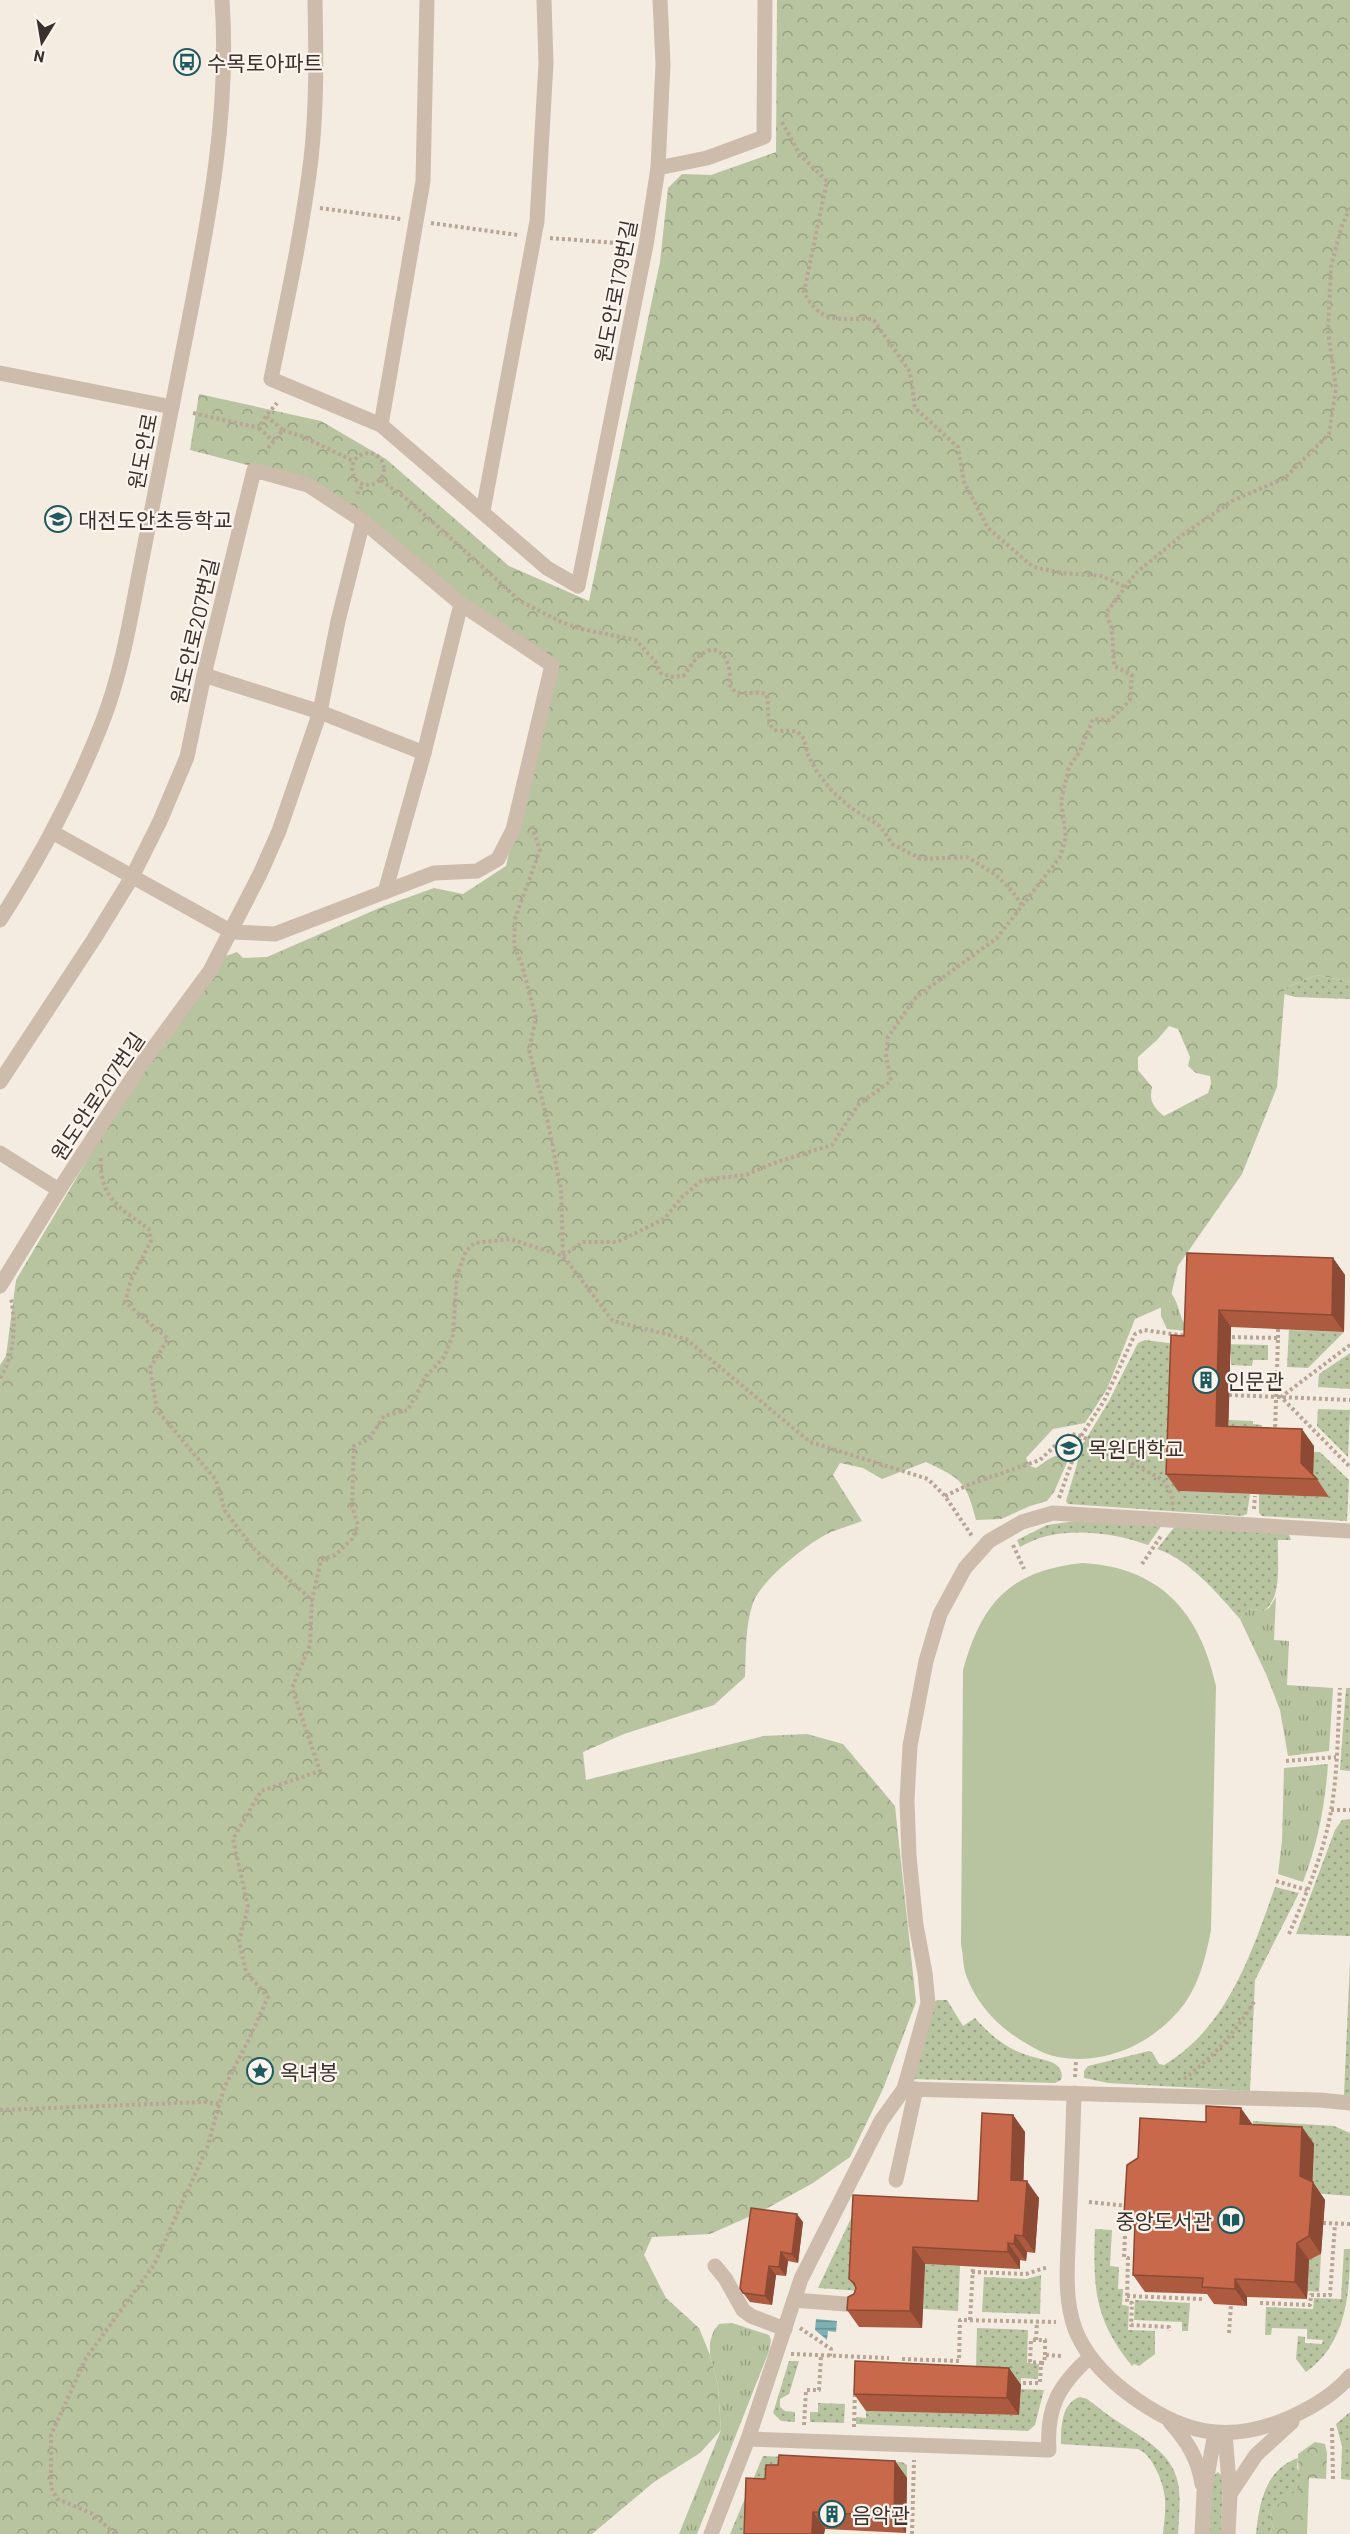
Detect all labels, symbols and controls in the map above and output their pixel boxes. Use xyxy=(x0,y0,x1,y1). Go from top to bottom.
north arrow xyxy=(12,12,72,72)
text: N xyxy=(32,47,46,68)
bus stop icon: 수목토아파트 xyxy=(172,47,202,77)
place label: 수목토아파트 xyxy=(207,50,323,75)
street label: 원도안로179번길 xyxy=(589,218,641,364)
street label: 원도안로 xyxy=(122,411,162,491)
school or university icon: 대전도안초등학교 xyxy=(43,504,73,534)
place label: 대전도안초등학교 xyxy=(78,507,233,532)
street label: 원도안로207번길 xyxy=(165,556,223,706)
street label: 원도안로207번길 xyxy=(45,1027,149,1165)
building icon: 인문관 xyxy=(1191,1365,1221,1395)
place label: 인문관 xyxy=(1226,1368,1284,1393)
school or university icon: 목원대학교 xyxy=(1054,1433,1084,1463)
place label: 목원대학교 xyxy=(1088,1436,1185,1461)
place icon: 옥녀봉 xyxy=(245,2056,275,2086)
place label: 옥녀봉 xyxy=(280,2059,338,2084)
library icon: 중앙도서관 xyxy=(1216,2205,1246,2235)
place label: 중앙도서관 xyxy=(1115,2208,1212,2233)
building icon: 음악관 xyxy=(817,2499,847,2529)
place label: 음악관 xyxy=(852,2502,910,2527)

